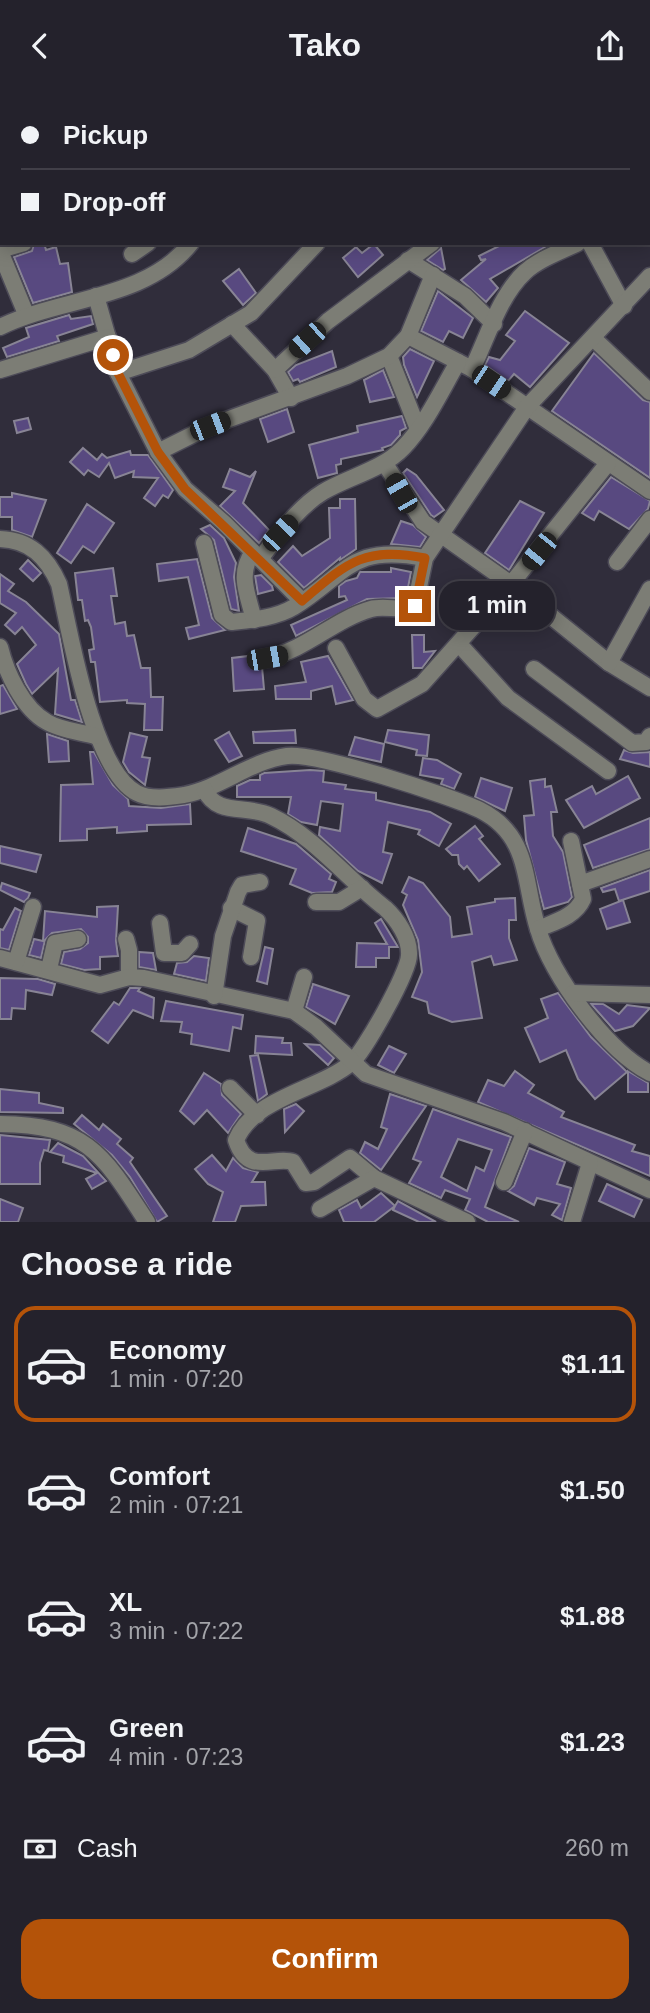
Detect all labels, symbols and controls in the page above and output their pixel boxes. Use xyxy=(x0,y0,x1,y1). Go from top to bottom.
icon: back xyxy=(21,27,59,65)
text: Tako xyxy=(289,27,361,63)
icon: share xyxy=(591,27,629,65)
text: Pickup xyxy=(63,120,148,150)
text: Drop-off xyxy=(63,187,166,217)
car xyxy=(285,318,330,362)
route start xyxy=(97,339,129,371)
car xyxy=(468,362,515,402)
car xyxy=(187,409,234,443)
car xyxy=(382,470,421,516)
car xyxy=(258,510,303,556)
car xyxy=(518,528,561,574)
callout: 1 min xyxy=(440,581,555,631)
route end xyxy=(399,590,431,622)
text: 1 min xyxy=(467,592,527,618)
car xyxy=(245,644,290,672)
text: Choose a ride xyxy=(21,1246,233,1282)
icon: car xyxy=(25,1333,88,1396)
text: Economy xyxy=(109,1335,226,1365)
text: $1.11 xyxy=(561,1349,625,1379)
text: 1 min · 07:20 xyxy=(109,1366,243,1392)
icon: car xyxy=(25,1459,88,1522)
text: Comfort xyxy=(109,1461,210,1491)
text: $1.50 xyxy=(560,1475,625,1505)
text: 2 min · 07:21 xyxy=(109,1492,243,1518)
icon: car xyxy=(25,1585,88,1648)
text: XL xyxy=(109,1587,142,1617)
text: $1.88 xyxy=(560,1601,625,1631)
text: 3 min · 07:22 xyxy=(109,1618,243,1644)
icon: car xyxy=(25,1711,88,1774)
text: Green xyxy=(109,1713,184,1743)
text: $1.23 xyxy=(560,1727,625,1757)
text: 4 min · 07:23 xyxy=(109,1744,243,1770)
icon: cash xyxy=(21,1830,59,1868)
text: Cash xyxy=(77,1833,138,1863)
text: 260 m xyxy=(565,1835,629,1861)
button: Confirm xyxy=(21,1919,629,1999)

